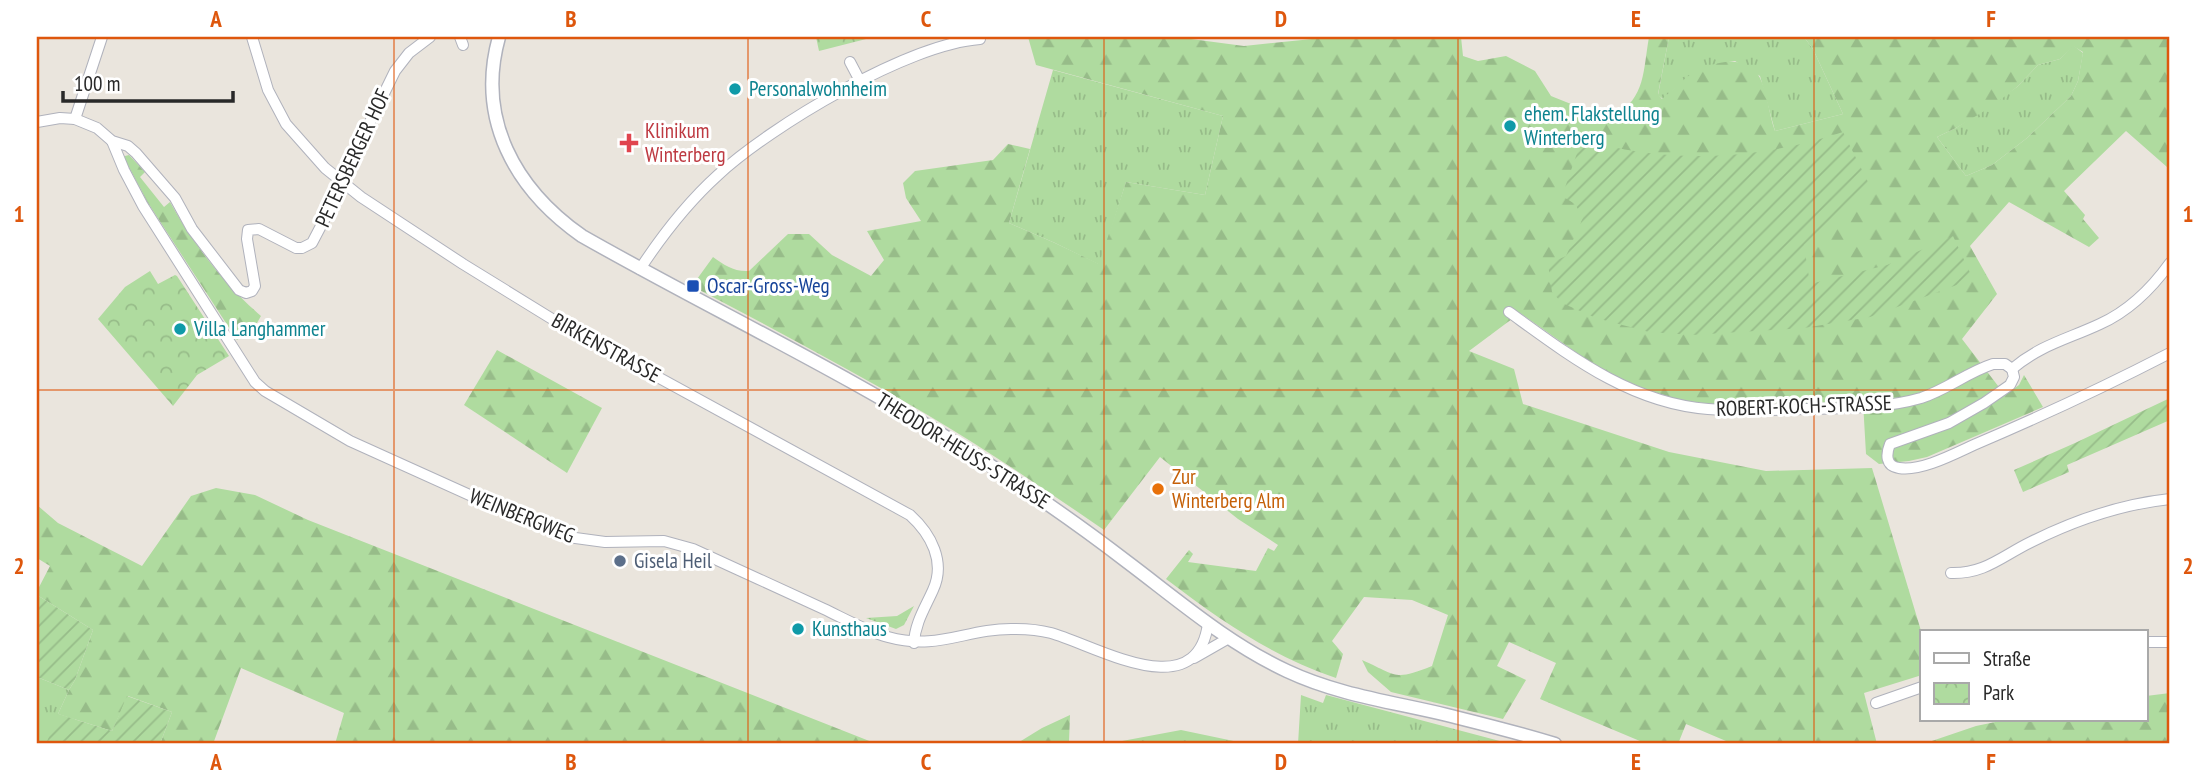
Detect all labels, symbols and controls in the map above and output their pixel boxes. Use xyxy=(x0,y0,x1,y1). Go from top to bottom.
text: A xyxy=(209,4,222,33)
text: B xyxy=(565,4,577,33)
text: C xyxy=(921,4,932,33)
text: D xyxy=(1275,4,1287,33)
text: E xyxy=(1631,4,1641,33)
text: F xyxy=(1986,4,1996,33)
scale bar xyxy=(63,60,233,104)
text: 100 m xyxy=(74,70,120,97)
place label: Personalwohnheim xyxy=(749,75,887,102)
marker: Personalwohnheim xyxy=(727,81,743,97)
street label: PETERSBERGER HOF xyxy=(309,84,396,231)
place label: ehem. Flakstellung Winterberg xyxy=(1524,100,1660,151)
place label: Klinikum Winterberg xyxy=(645,117,726,168)
marker: ehem. Flakstellung Winterberg xyxy=(1502,118,1518,134)
marker: Klinikum Winterberg xyxy=(619,133,639,153)
text: 1 xyxy=(14,199,25,228)
text: 1 xyxy=(2183,199,2194,228)
place label: Oscar-Gross-Weg xyxy=(707,272,830,299)
marker: Oscar-Gross-Weg xyxy=(685,278,701,294)
street label: BIRKENSTRASSE xyxy=(547,307,665,389)
place label: Villa Langhammer xyxy=(193,315,326,342)
marker: Villa Langhammer xyxy=(172,321,188,337)
street label: THEODOR-HEUSS-STRASSE xyxy=(872,386,1055,515)
street label: ROBERT-KOCH-STRASSE xyxy=(1716,389,1892,422)
place label: Zur Winterberg Alm xyxy=(1172,463,1285,514)
marker: Zur Winterberg Alm xyxy=(1150,481,1166,497)
street label: WEINBERGWEG xyxy=(465,482,579,549)
place label: Gisela Heil xyxy=(634,547,712,574)
text: 2 xyxy=(14,551,25,580)
text: 2 xyxy=(2183,551,2194,580)
marker: Gisela Heil xyxy=(612,553,628,569)
place label: Kunsthaus xyxy=(812,615,887,642)
marker: Kunsthaus xyxy=(790,621,806,637)
legend xyxy=(1920,630,2148,722)
text: Straße xyxy=(1983,645,2031,672)
text: Park xyxy=(1983,679,2014,706)
text: A xyxy=(209,747,222,776)
text: B xyxy=(565,747,577,776)
text: C xyxy=(921,747,932,776)
text: D xyxy=(1275,747,1287,776)
text: E xyxy=(1631,747,1641,776)
text: F xyxy=(1986,747,1996,776)

